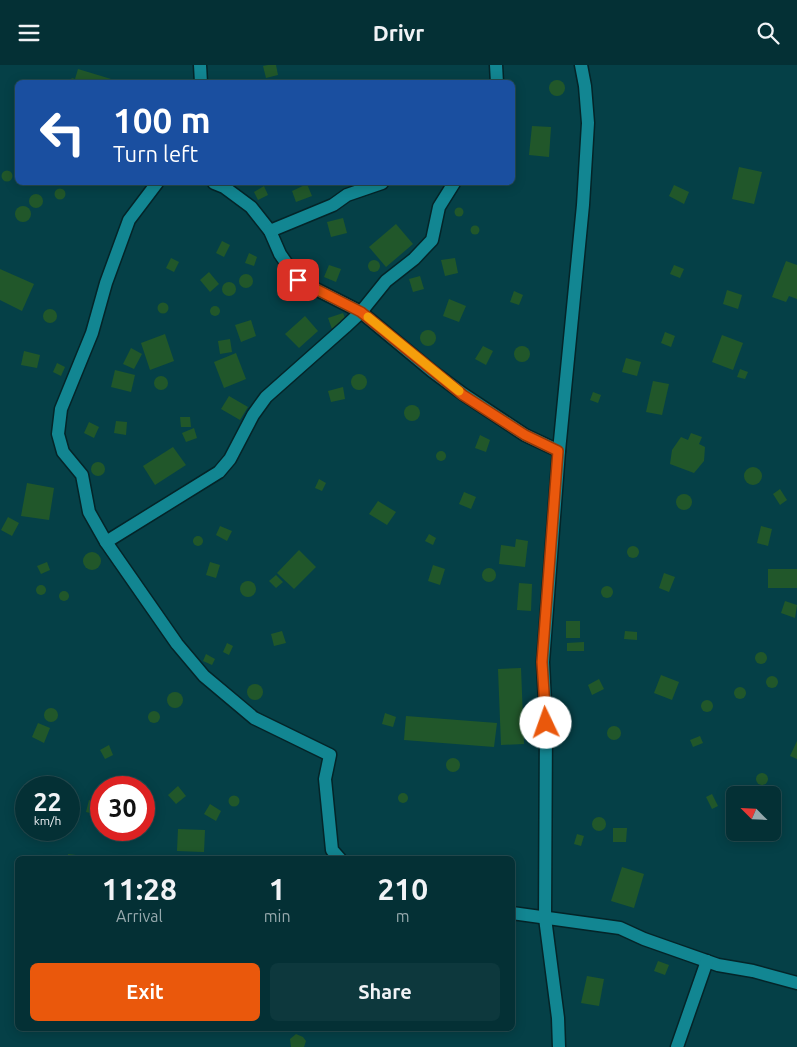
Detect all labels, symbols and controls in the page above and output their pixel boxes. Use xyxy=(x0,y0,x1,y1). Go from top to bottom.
icon: menu xyxy=(15,19,43,47)
icon: search xyxy=(754,19,782,47)
text: Drivr xyxy=(373,20,424,45)
icon: left xyxy=(30,100,95,165)
text: 100 m xyxy=(113,100,211,140)
text: Turn left xyxy=(113,141,198,166)
pin xyxy=(277,259,319,301)
icon: arrive xyxy=(284,266,312,294)
position arrow xyxy=(519,696,571,748)
speed limit sign: 30 xyxy=(90,776,155,841)
north arrow xyxy=(726,786,781,841)
map controls xyxy=(726,786,781,841)
text: 22 xyxy=(33,788,62,816)
text: km/h xyxy=(34,814,61,827)
text: 11:28 xyxy=(102,872,177,906)
text: 1 xyxy=(269,872,286,906)
text: 210 xyxy=(377,872,428,906)
text: Arrival xyxy=(116,907,163,925)
text: min xyxy=(264,907,291,925)
text: m xyxy=(396,907,410,925)
button: Exit xyxy=(30,963,260,1021)
button: Share xyxy=(270,963,500,1021)

